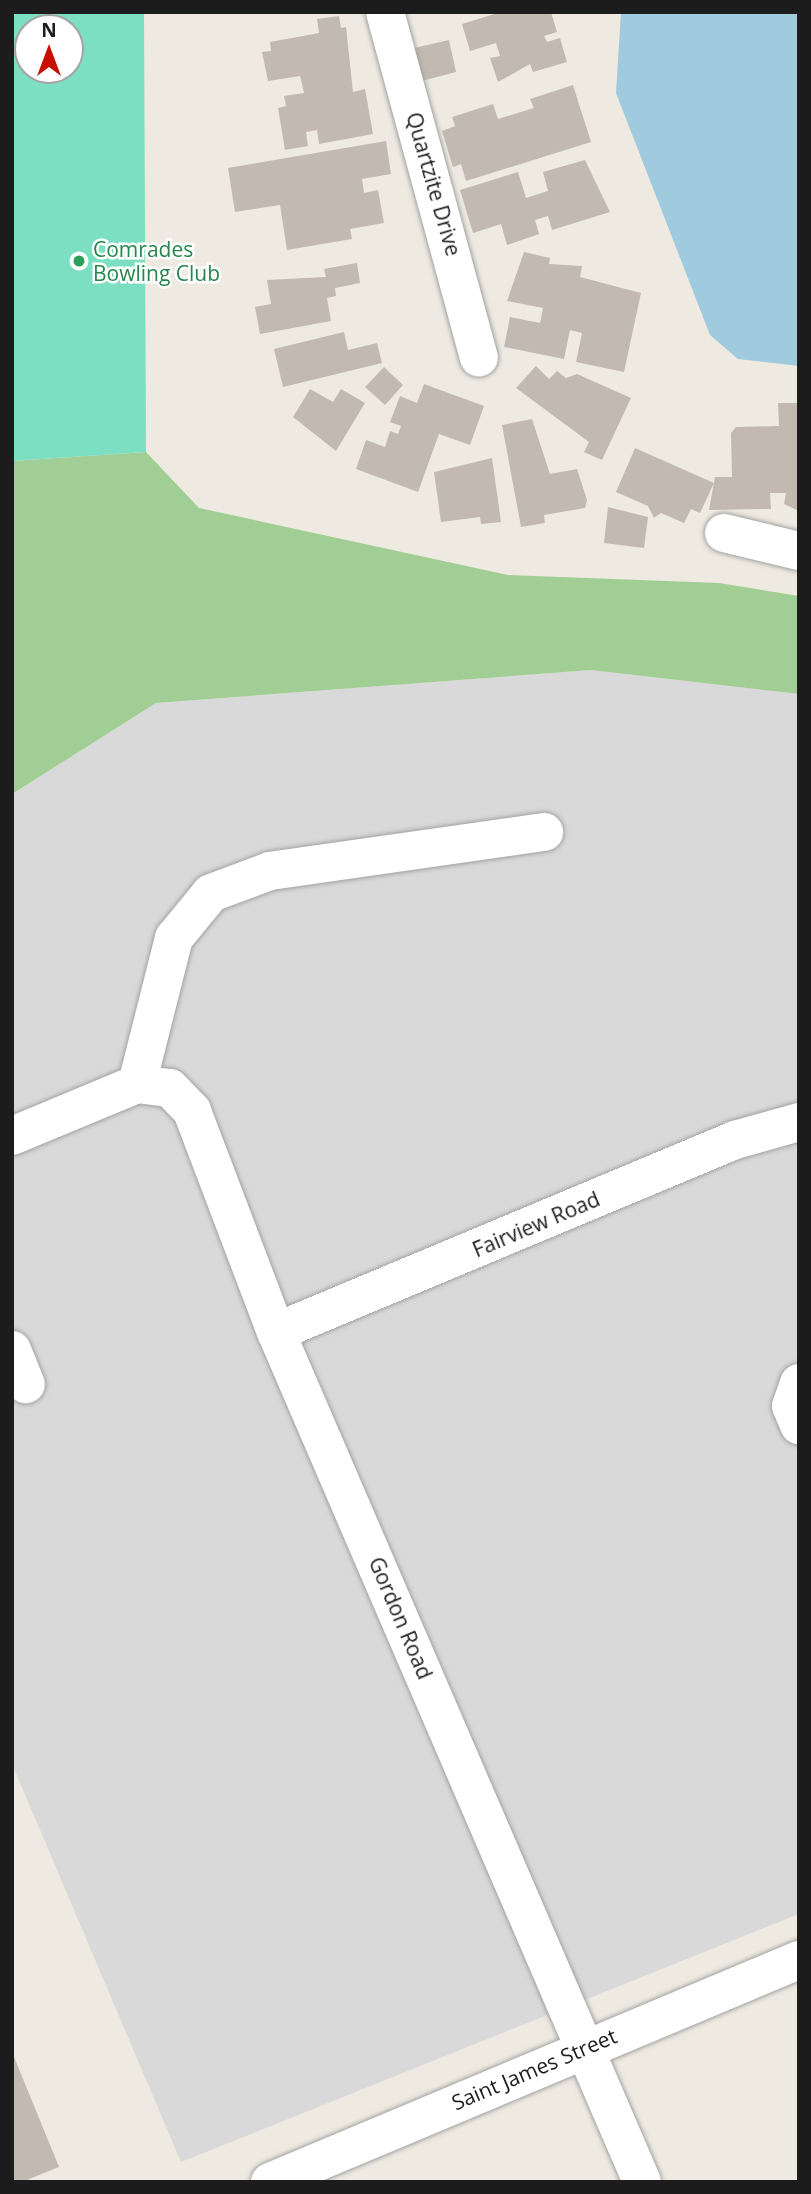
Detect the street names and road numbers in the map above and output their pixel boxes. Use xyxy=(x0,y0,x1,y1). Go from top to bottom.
street label: Quartzite Drive xyxy=(401,109,467,259)
street label: Fairview Road xyxy=(469,1186,603,1262)
street label: Gordon Road xyxy=(364,1553,438,1683)
street label: Saint James Street xyxy=(448,2023,620,2115)

